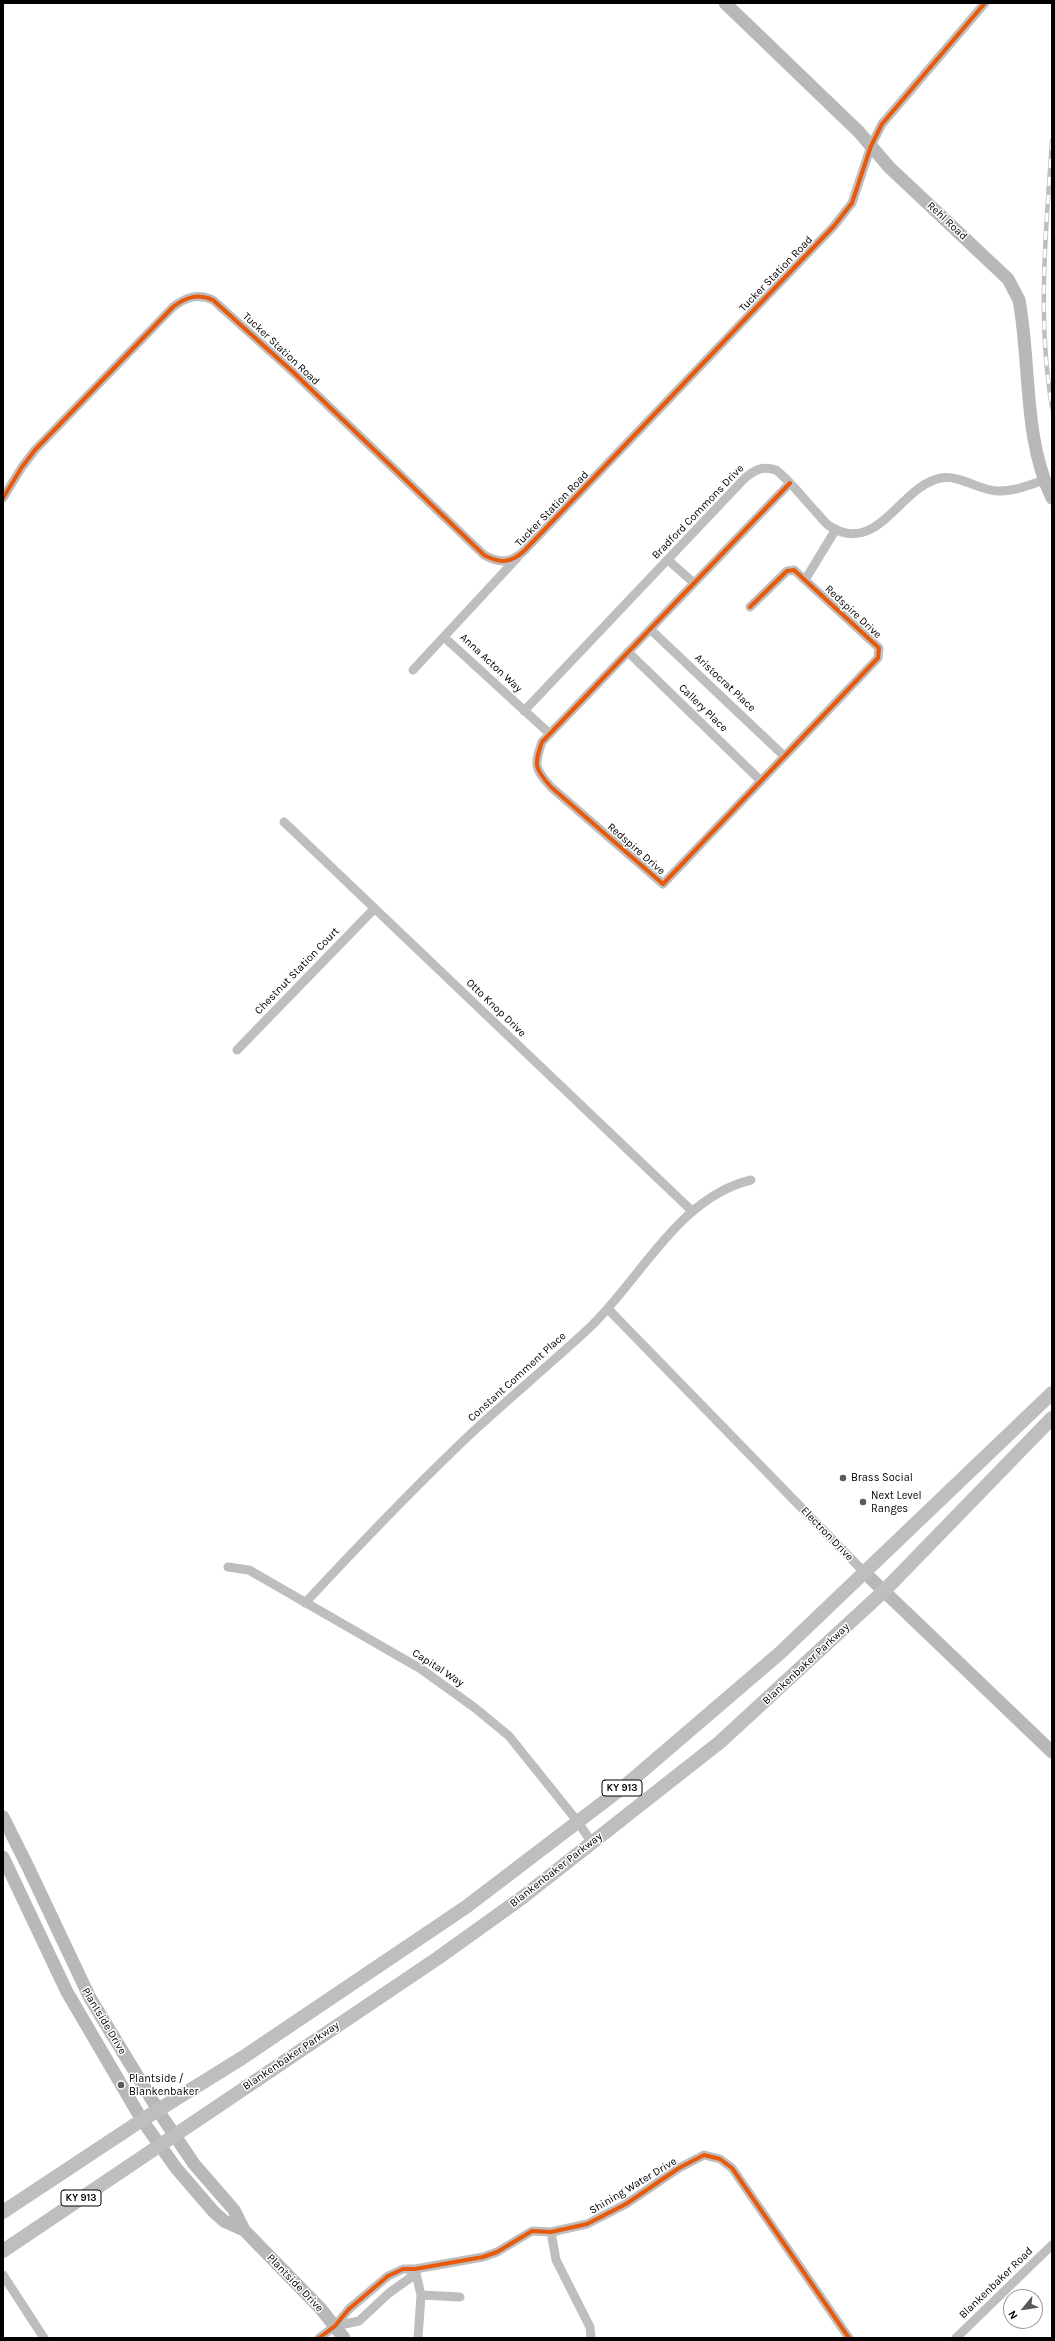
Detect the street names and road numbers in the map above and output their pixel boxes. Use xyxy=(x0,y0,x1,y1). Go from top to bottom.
street label: Rehl Road xyxy=(924,199,970,243)
street label: Tucker Station Road xyxy=(736,233,816,315)
street label: Tucker Station Road xyxy=(240,310,322,388)
street label: Bradford Commons Drive xyxy=(649,462,747,562)
street label: Tucker Station Road xyxy=(512,468,592,550)
street label: Redspire Drive xyxy=(822,583,884,641)
street label: Anna Acton Way xyxy=(457,631,525,695)
street label: Aristocrat Place xyxy=(692,651,758,715)
street label: Callery Place xyxy=(676,681,730,735)
street label: Redspire Drive xyxy=(604,820,668,878)
street label: Chestnut Station Court xyxy=(252,925,342,1017)
street label: Otto Knop Drive xyxy=(463,976,529,1040)
street label: Constant Comment Place xyxy=(465,1329,569,1425)
street label: Electron Drive xyxy=(798,1504,856,1564)
street label: Blankenbaker Parkway xyxy=(760,1620,852,1708)
street label: Capital Way xyxy=(410,1646,466,1690)
road number: KY 913 xyxy=(602,1780,642,1796)
street label: Blankenbaker Parkway xyxy=(507,1830,605,1910)
street label: Plantside Drive xyxy=(79,1985,129,2057)
street label: Blankenbaker Parkway xyxy=(240,2019,342,2093)
street label: Shining Water Drive xyxy=(587,2155,679,2217)
road number: KY 913 xyxy=(61,2190,101,2206)
street label: Blankenbaker Road xyxy=(956,2244,1036,2322)
street label: Plantside Drive xyxy=(264,2251,326,2315)

